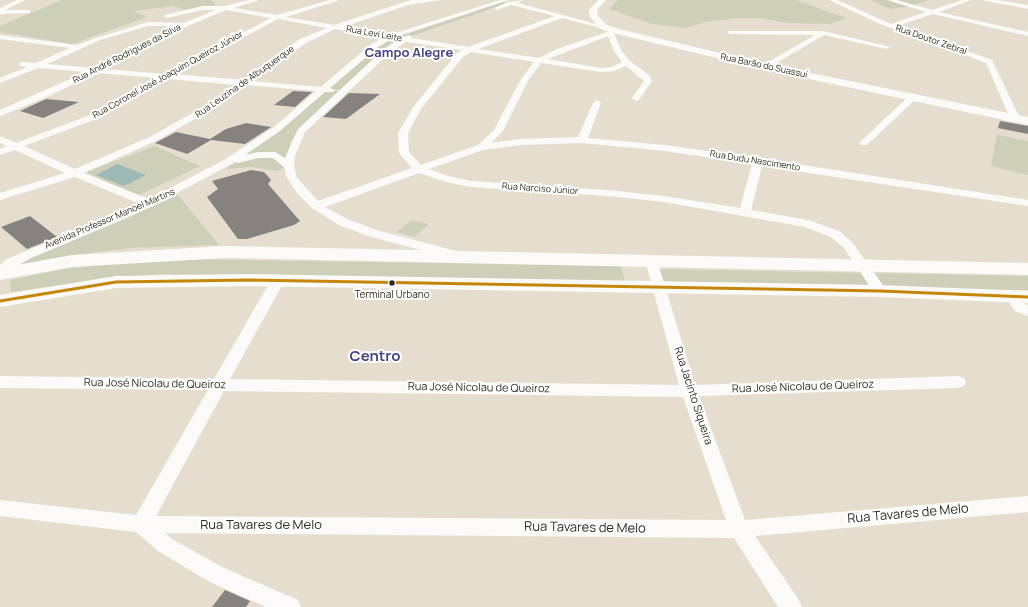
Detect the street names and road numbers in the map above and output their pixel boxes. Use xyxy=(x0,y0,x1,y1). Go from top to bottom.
street label: Rua André Rodrigues da Silva xyxy=(71,22,183,86)
street label: Rua Doutor Zebral xyxy=(894,23,968,57)
street label: Rua Levi Leite xyxy=(345,24,403,44)
street label: Rua Coronel José Joaquim Queiroz Júnior xyxy=(91,29,245,121)
street label: Rua Leuzina de Albuquerque xyxy=(194,44,296,120)
street label: Rua Barão do Suassuí xyxy=(719,51,809,81)
street label: Rua Dudu Nascimento xyxy=(709,149,801,173)
street label: Rua Narciso Júnior xyxy=(501,181,579,197)
street label: Avenida Professor Manoel Martins xyxy=(43,187,177,251)
street label: Rua Jacinto Siqueira xyxy=(671,345,715,447)
street label: Rua José Nicolau de Queiroz xyxy=(84,376,226,392)
street label: Rua José Nicolau de Queiroz xyxy=(732,378,874,396)
street label: Rua José Nicolau de Queiroz xyxy=(408,380,550,396)
street label: Rua Tavares de Melo xyxy=(847,501,969,527)
street label: Rua Tavares de Melo xyxy=(200,517,322,533)
street label: Rua Tavares de Melo xyxy=(524,519,646,537)

